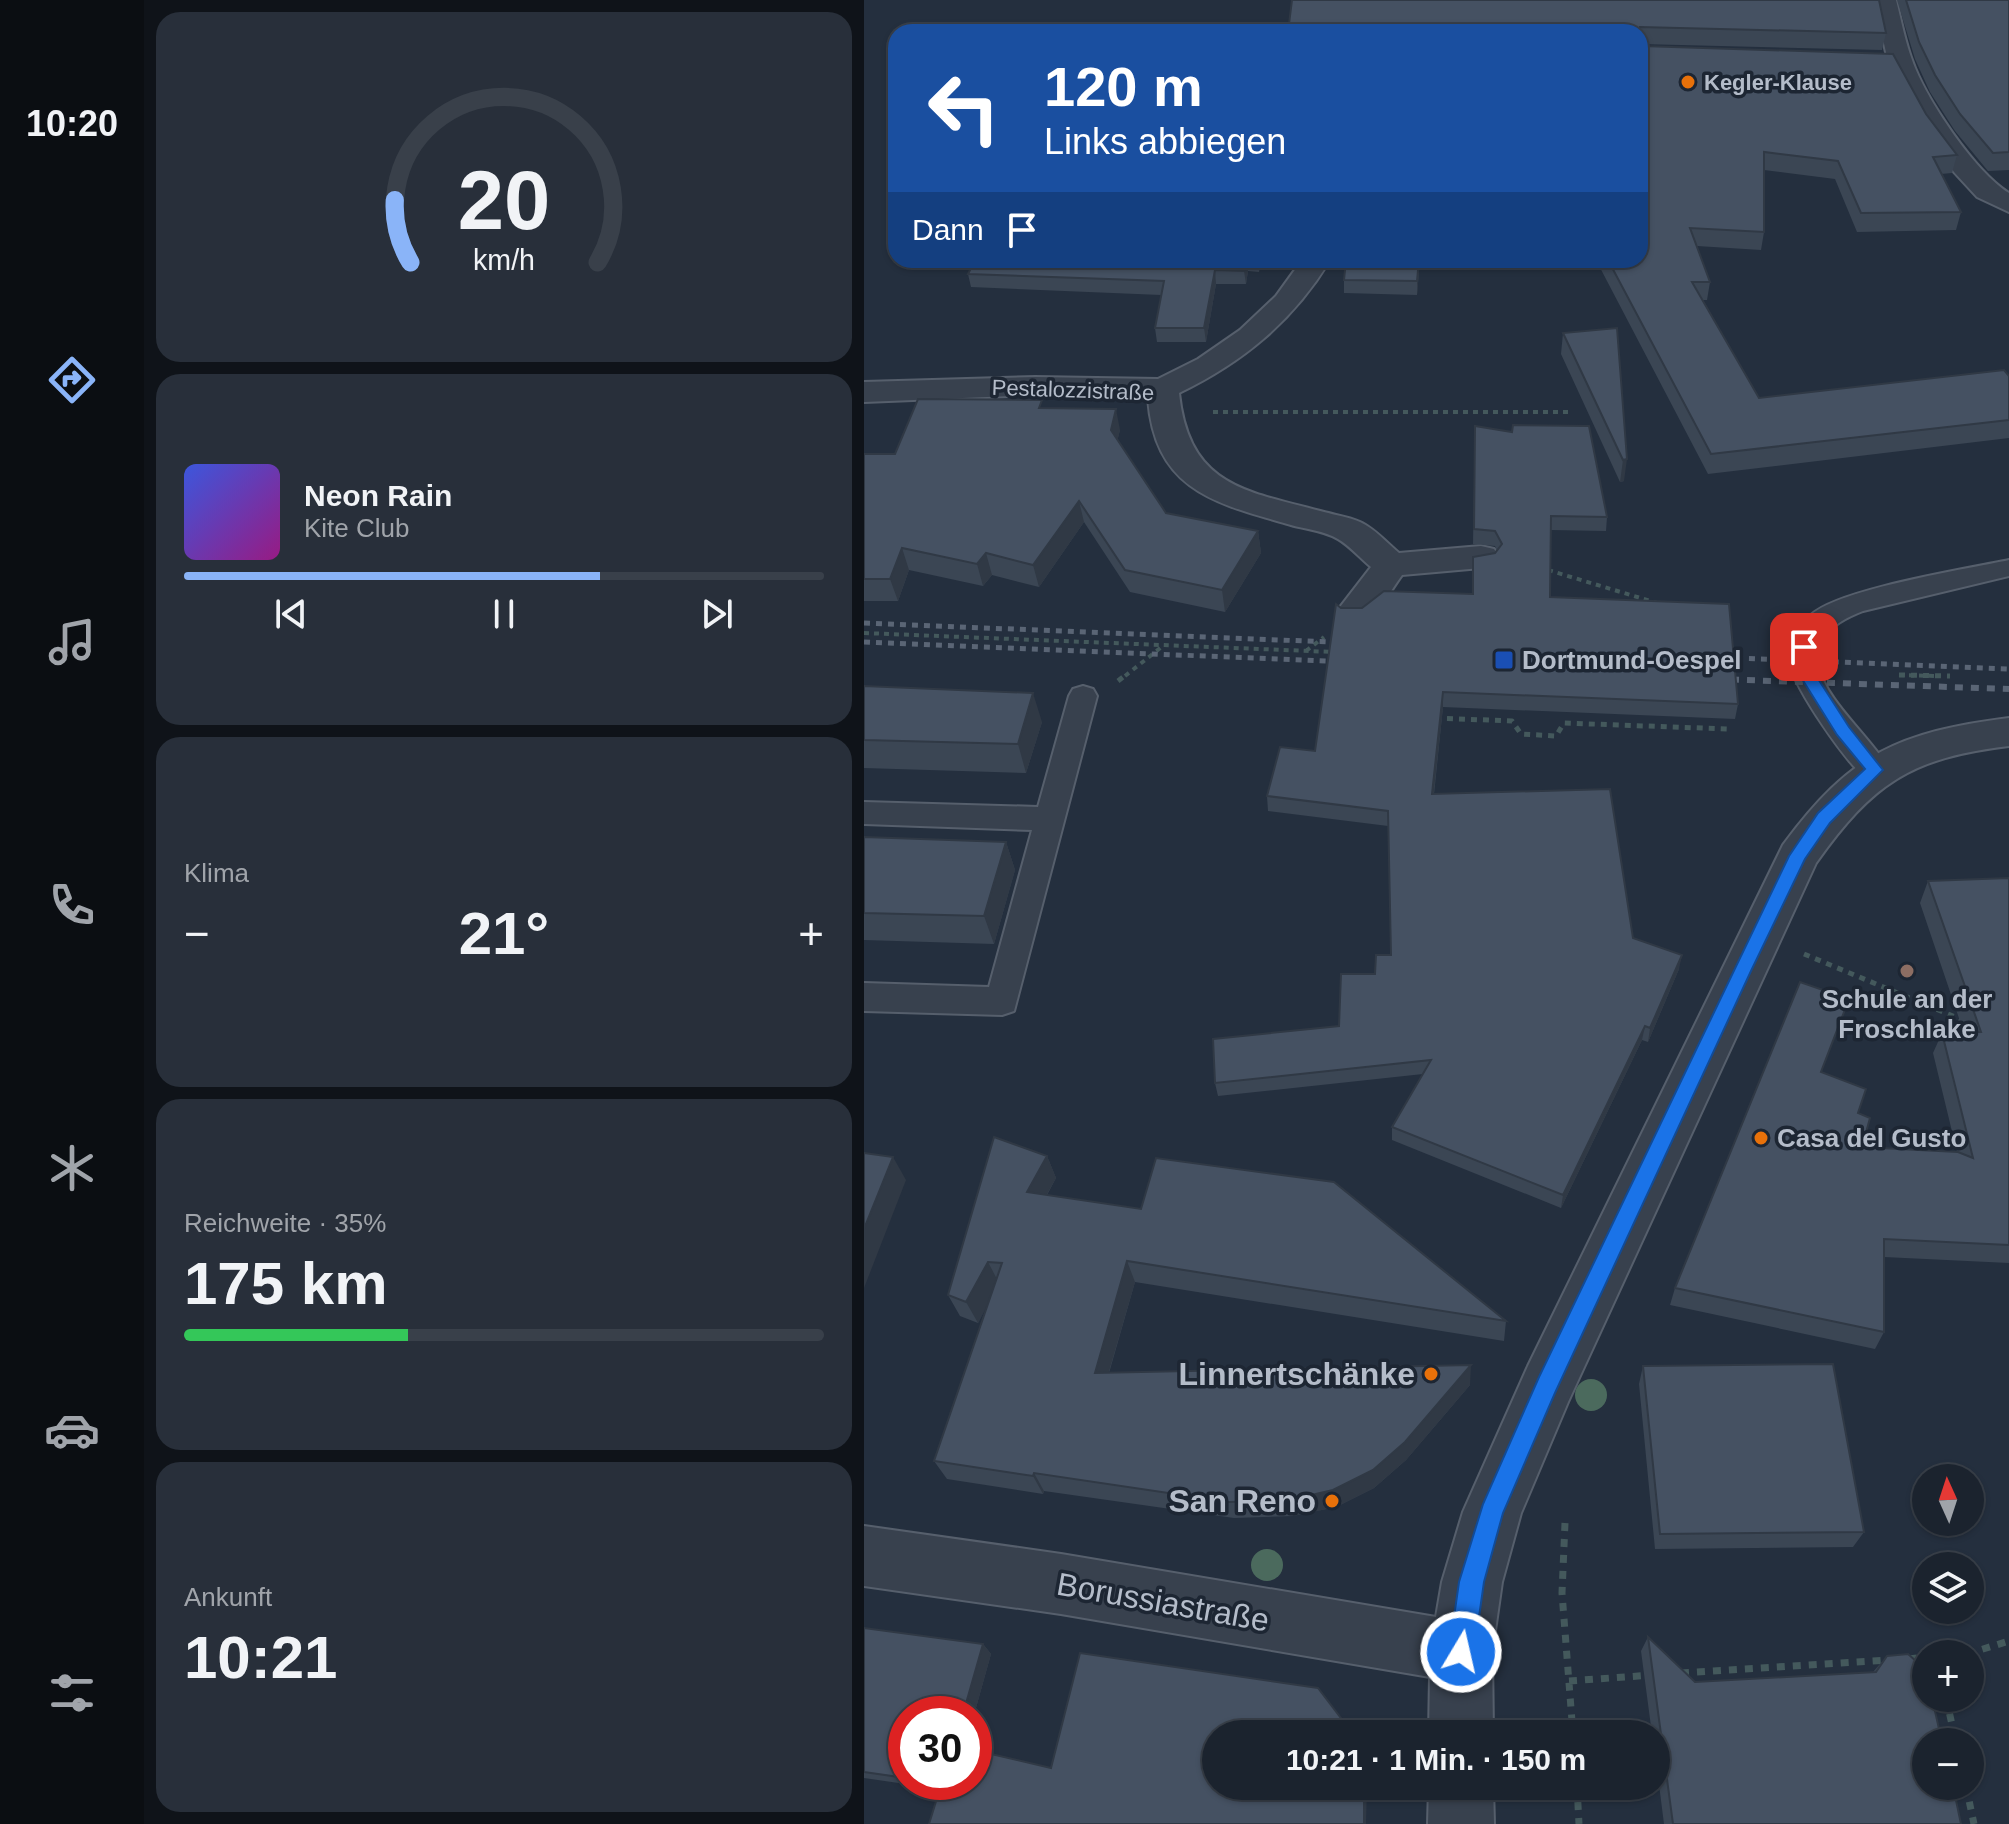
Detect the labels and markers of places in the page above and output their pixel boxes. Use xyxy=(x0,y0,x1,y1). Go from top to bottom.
place label: Kegler-Klause xyxy=(1704,70,1852,95)
marker: Kegler-Klause xyxy=(1679,73,1697,91)
pin xyxy=(1770,613,1838,681)
place label: Dortmund-Oespel xyxy=(1522,645,1742,675)
marker: Dortmund-Oespel xyxy=(1493,649,1515,671)
marker: Schule an der Froschlake xyxy=(1898,962,1916,980)
place label: Schule an der Froschlake xyxy=(1822,984,1992,1044)
place label: Casa del Gusto xyxy=(1777,1123,1966,1153)
marker: Casa del Gusto xyxy=(1752,1129,1770,1147)
place label: Linnertschänke xyxy=(1178,1356,1415,1392)
marker: Linnertschänke xyxy=(1422,1365,1440,1383)
place label: San Reno xyxy=(1168,1483,1316,1519)
marker: San Reno xyxy=(1323,1492,1341,1510)

